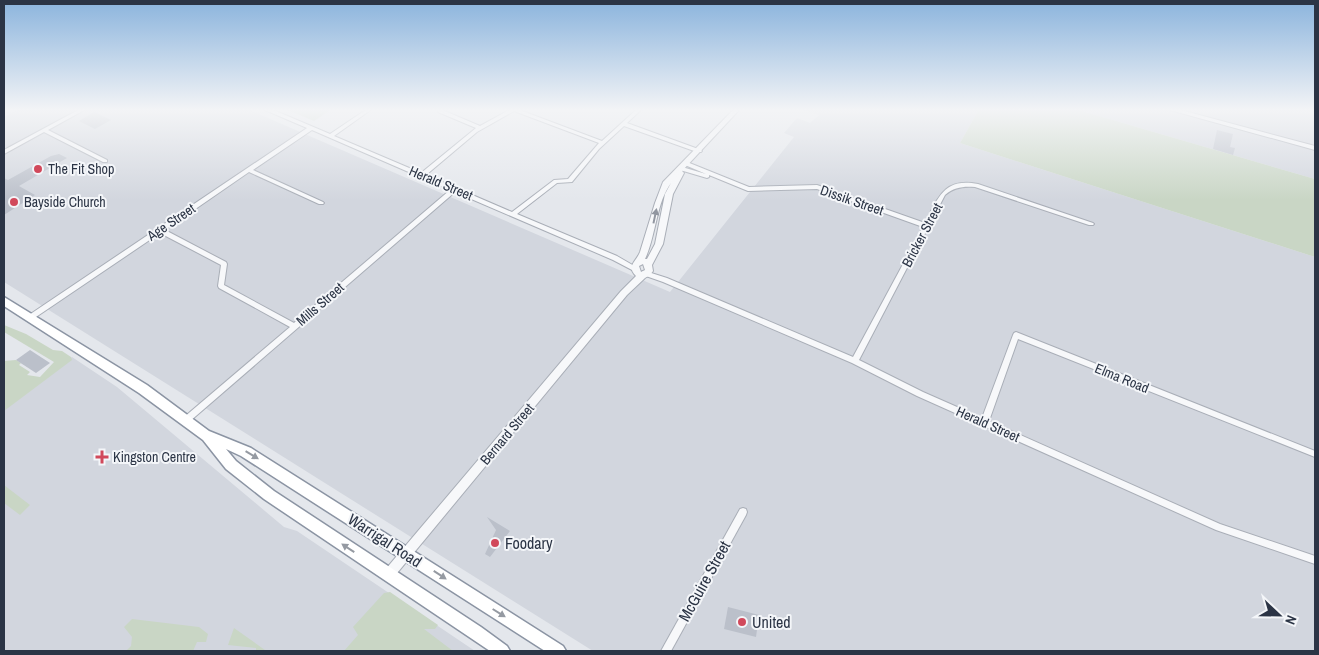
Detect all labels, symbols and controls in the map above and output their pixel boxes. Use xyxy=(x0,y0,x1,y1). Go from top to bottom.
place label: The Fit Shop xyxy=(48,160,114,178)
street label: Herald Street xyxy=(406,162,476,204)
marker: The Fit Shop xyxy=(32,163,44,175)
street label: Dissik Street xyxy=(818,181,886,219)
place label: Bayside Church xyxy=(24,193,106,211)
marker: Bayside Church xyxy=(8,196,20,208)
street label: Age Street xyxy=(143,199,199,245)
street label: Bricker Street xyxy=(898,200,946,270)
one-way arrow xyxy=(652,208,660,224)
street label: Mills Street xyxy=(292,278,348,330)
street label: Elma Road xyxy=(1092,359,1152,397)
street label: Bernard Street xyxy=(476,400,538,468)
street label: Herald Street xyxy=(953,402,1023,446)
place label: Kingston Centre xyxy=(113,448,196,466)
marker: Kingston Centre xyxy=(95,450,109,464)
one-way arrow xyxy=(245,451,258,460)
street label: Warrigal Road xyxy=(344,508,426,572)
place label: Foodary xyxy=(505,532,553,554)
street label: McGuire Street xyxy=(673,536,735,625)
marker: Foodary xyxy=(489,537,501,549)
one-way arrow xyxy=(342,543,355,553)
one-way arrow xyxy=(434,571,447,580)
north arrow xyxy=(1254,590,1304,640)
one-way arrow xyxy=(492,608,505,618)
place label: United xyxy=(752,611,791,633)
text: N xyxy=(1281,613,1301,627)
marker: United xyxy=(736,616,748,628)

